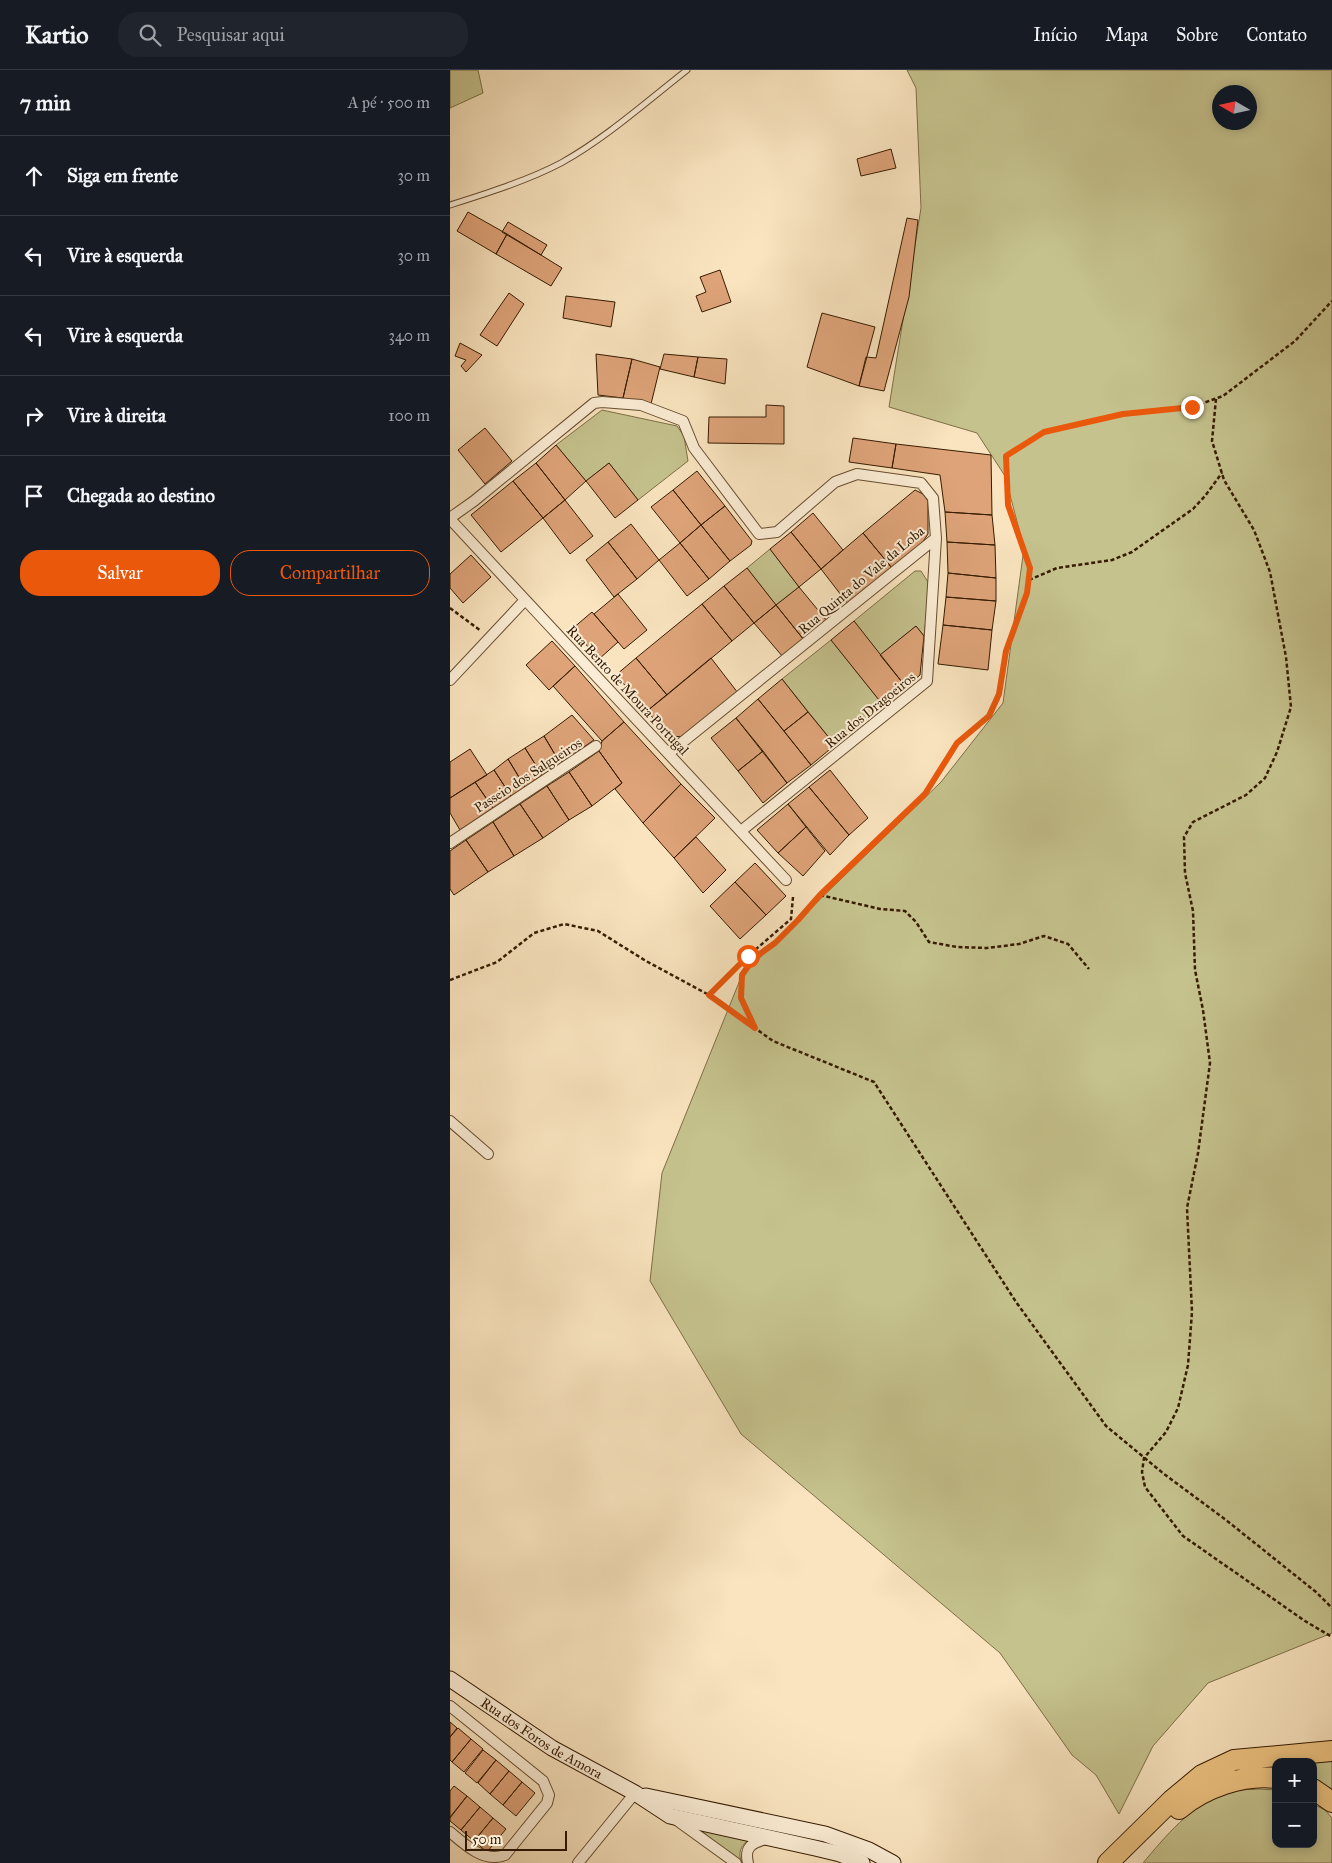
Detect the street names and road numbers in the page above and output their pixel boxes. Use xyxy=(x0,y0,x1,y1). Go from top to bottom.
street label: Rua Quinta do Vale da Loba xyxy=(795,523,928,638)
street label: Rua Bento de Moura Portugal xyxy=(563,622,692,759)
street label: Rua dos Dragoeiros xyxy=(822,669,919,752)
street label: Passeio dos Salgueiros xyxy=(471,734,585,817)
street label: Rua dos Foros de Amora xyxy=(477,1694,605,1783)

